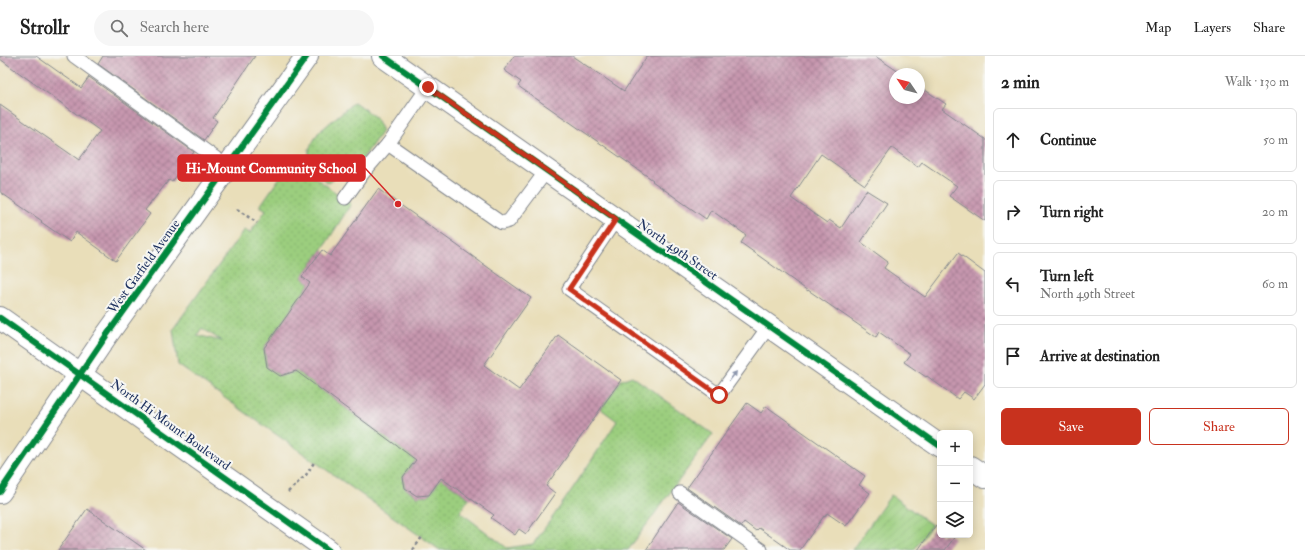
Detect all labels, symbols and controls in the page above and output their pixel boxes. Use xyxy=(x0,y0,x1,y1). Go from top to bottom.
search box xyxy=(94,10,374,46)
text: Strollr xyxy=(20,16,70,40)
icon: search xyxy=(108,17,130,39)
text: Search here xyxy=(140,18,209,37)
text: Map xyxy=(1145,19,1171,36)
text: Layers xyxy=(1193,19,1231,36)
text: Share xyxy=(1253,19,1285,36)
north arrow xyxy=(889,68,925,104)
text: 2 min xyxy=(1001,72,1040,93)
text: Walk · 130 m xyxy=(1225,74,1289,90)
route end xyxy=(419,78,437,96)
icon: ahead xyxy=(1002,129,1024,151)
text: Continue xyxy=(1040,131,1096,150)
text: 50 m xyxy=(1263,132,1288,148)
callout: Hi-Mount Community School xyxy=(178,155,365,181)
text: Hi-Mount Community School xyxy=(185,160,357,178)
icon: right xyxy=(1002,201,1024,223)
text: Turn right xyxy=(1040,203,1103,222)
text: 20 m xyxy=(1262,204,1288,220)
street label: West Garfield Avenue xyxy=(104,216,184,318)
street label: North 49th Street xyxy=(634,216,721,284)
text: Turn left xyxy=(1040,267,1094,286)
icon: left xyxy=(1002,273,1024,295)
text: 60 m xyxy=(1262,276,1288,292)
text: North 49th Street xyxy=(1040,286,1135,302)
icon: arrive xyxy=(1002,345,1024,367)
text: Arrive at destination xyxy=(1040,347,1160,366)
one-way arrow xyxy=(729,371,737,382)
street label: North Hi Mount Boulevard xyxy=(107,376,234,474)
route start xyxy=(710,386,728,404)
button: Save xyxy=(1001,408,1141,445)
button: Share xyxy=(1149,408,1289,445)
map controls xyxy=(937,430,973,538)
button: + xyxy=(937,430,973,466)
button: − xyxy=(937,466,973,502)
button: layers xyxy=(937,502,973,538)

